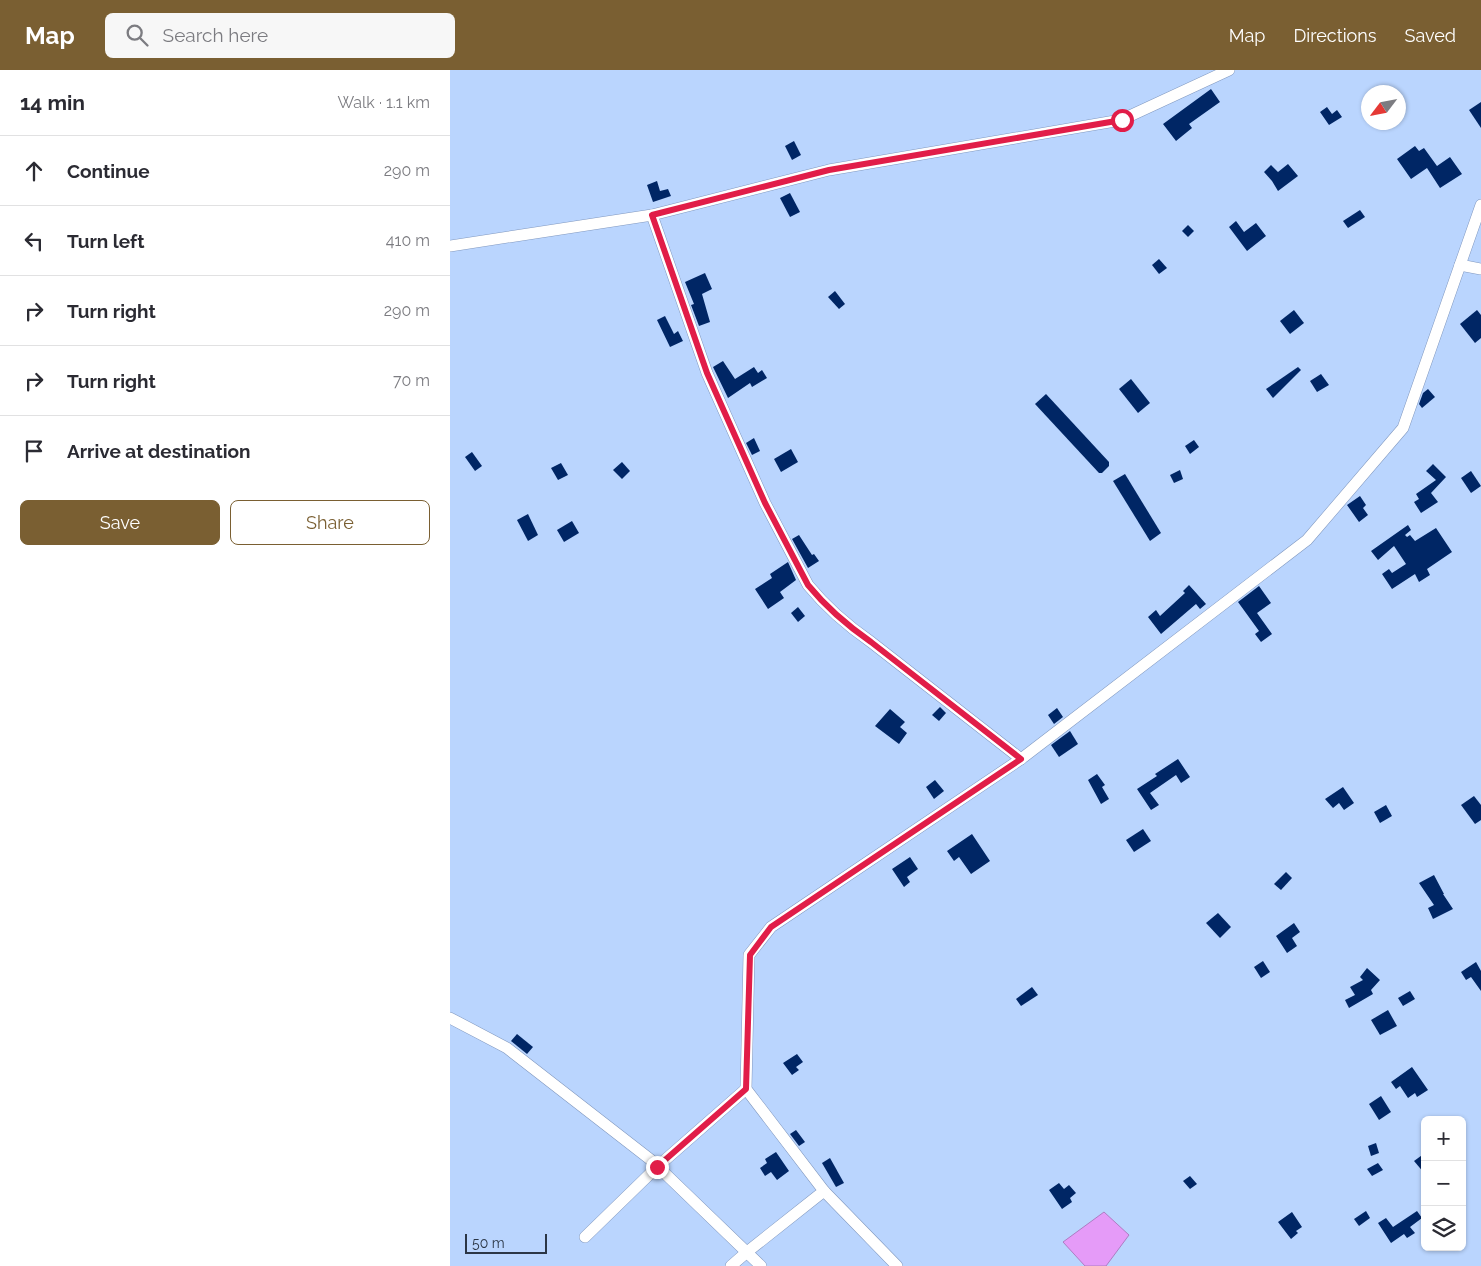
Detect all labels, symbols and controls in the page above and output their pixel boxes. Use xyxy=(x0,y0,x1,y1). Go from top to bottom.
search box xyxy=(105,13,455,58)
text: Map xyxy=(25,21,75,50)
icon: search xyxy=(123,21,151,49)
text: Search here xyxy=(163,24,268,46)
text: Map xyxy=(1229,25,1265,46)
text: Directions xyxy=(1293,25,1377,46)
text: Saved xyxy=(1405,25,1456,46)
north arrow xyxy=(1361,85,1406,130)
text: 14 min xyxy=(20,90,85,115)
text: Walk · 1.1 km xyxy=(337,93,430,112)
route start xyxy=(1111,109,1134,132)
icon: ahead xyxy=(20,157,48,185)
text: Continue xyxy=(67,160,150,182)
text: 290 m xyxy=(384,161,430,180)
icon: left xyxy=(20,227,48,255)
text: Turn left xyxy=(67,230,144,252)
text: 410 m xyxy=(386,231,430,250)
icon: right xyxy=(20,297,48,325)
text: Turn right xyxy=(67,300,156,322)
text: 290 m xyxy=(384,301,430,320)
icon: right xyxy=(20,367,48,395)
text: Turn right xyxy=(67,370,156,392)
text: 70 m xyxy=(393,371,430,390)
icon: arrive xyxy=(20,437,48,465)
text: Arrive at destination xyxy=(67,440,251,462)
button: Save xyxy=(20,500,220,545)
button: Share xyxy=(230,500,430,545)
map controls xyxy=(1421,1116,1466,1251)
button: + xyxy=(1421,1116,1466,1161)
route end xyxy=(646,1156,669,1179)
button: − xyxy=(1421,1161,1466,1206)
button: layers xyxy=(1421,1206,1466,1251)
scale bar xyxy=(465,1231,548,1254)
text: 50 m xyxy=(472,1235,505,1251)

